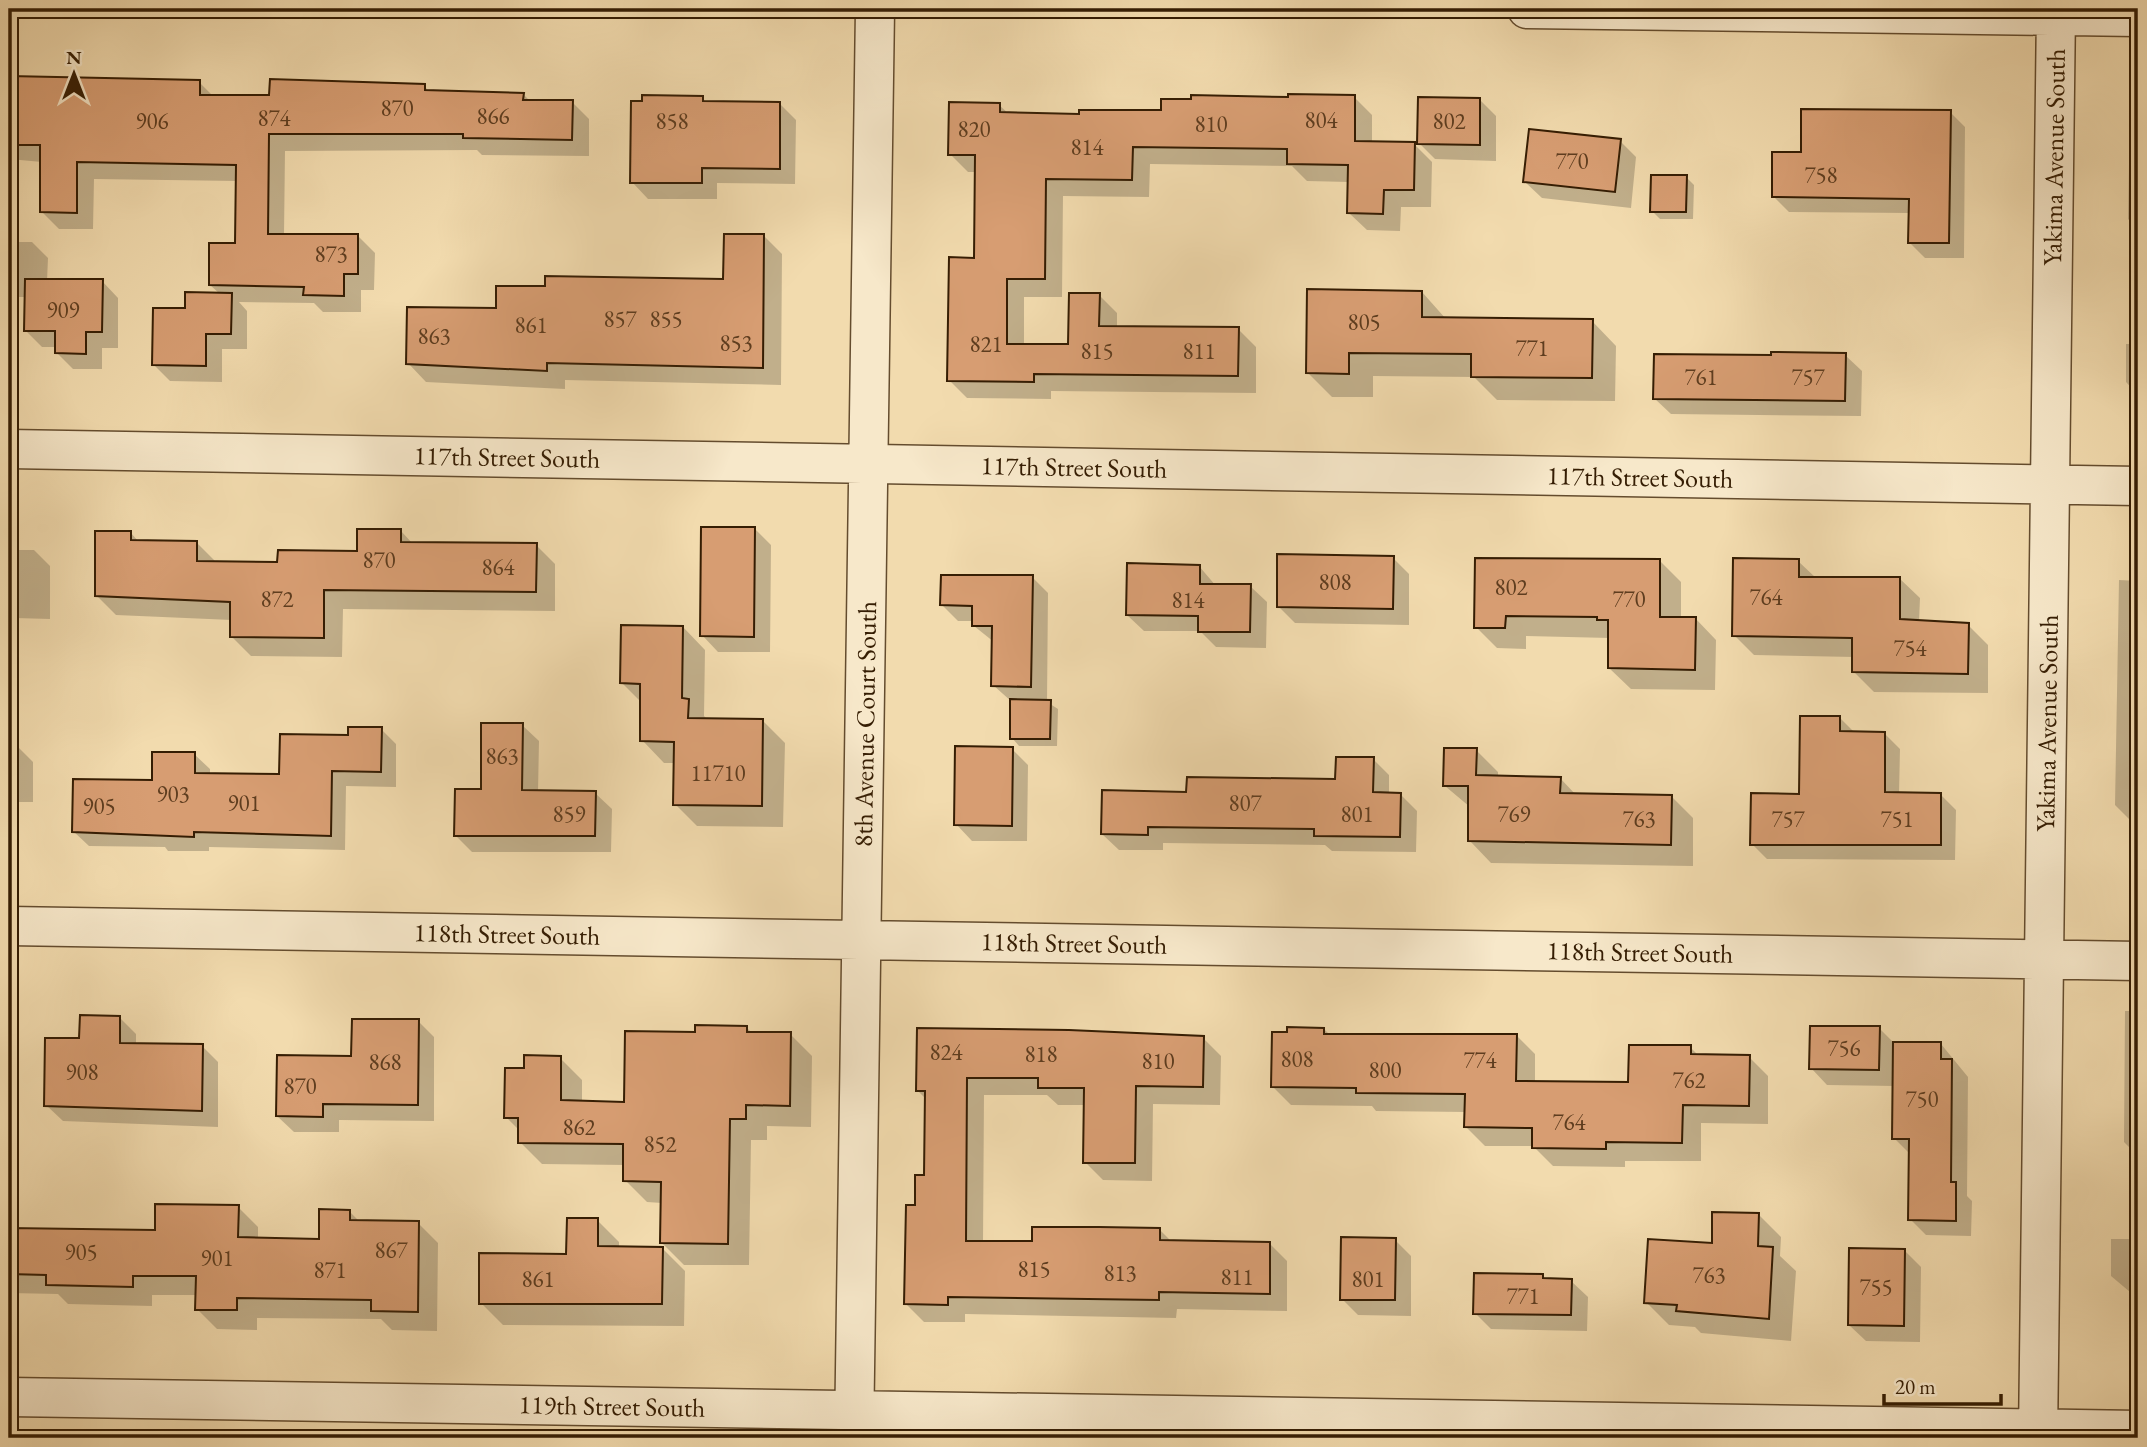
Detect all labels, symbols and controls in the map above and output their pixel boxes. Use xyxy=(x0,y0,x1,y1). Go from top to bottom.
north arrow xyxy=(38,38,108,108)
text: N xyxy=(66,45,82,70)
street label: Yakima Avenue South xyxy=(2035,48,2073,266)
house number: 870 xyxy=(380,93,414,123)
house number: 866 xyxy=(476,101,510,131)
house number: 874 xyxy=(257,103,292,133)
house number: 804 xyxy=(1304,105,1339,135)
house number: 906 xyxy=(135,106,169,136)
house number: 858 xyxy=(655,106,689,136)
house number: 802 xyxy=(1432,106,1466,136)
house number: 810 xyxy=(1194,109,1228,139)
house number: 820 xyxy=(957,114,991,144)
house number: 814 xyxy=(1070,132,1105,162)
house number: 770 xyxy=(1555,146,1589,176)
house number: 758 xyxy=(1804,160,1838,190)
house number: 873 xyxy=(314,239,348,269)
house number: 909 xyxy=(46,295,80,325)
house number: 857 xyxy=(603,304,638,334)
house number: 855 xyxy=(649,304,683,334)
house number: 805 xyxy=(1347,307,1381,337)
house number: 861 xyxy=(514,310,548,340)
house number: 863 xyxy=(417,321,451,351)
house number: 853 xyxy=(719,328,753,358)
house number: 821 xyxy=(969,329,1003,359)
house number: 771 xyxy=(1515,333,1549,363)
house number: 815 xyxy=(1080,336,1114,366)
house number: 811 xyxy=(1182,336,1216,366)
house number: 761 xyxy=(1684,362,1718,392)
house number: 757 xyxy=(1791,362,1826,392)
street label: 117th Street South xyxy=(413,438,601,476)
street label: 117th Street South xyxy=(980,448,1168,486)
street label: 117th Street South xyxy=(1546,458,1734,496)
house number: 870 xyxy=(362,545,396,575)
house number: 864 xyxy=(481,552,516,582)
house number: 808 xyxy=(1318,567,1352,597)
house number: 802 xyxy=(1494,572,1528,602)
house number: 764 xyxy=(1749,582,1784,612)
house number: 872 xyxy=(260,584,294,614)
house number: 770 xyxy=(1612,584,1646,614)
house number: 814 xyxy=(1171,585,1206,615)
street label: 8th Avenue Court South xyxy=(846,601,884,847)
street label: Yakima Avenue South xyxy=(2028,614,2066,832)
house number: 754 xyxy=(1893,633,1928,663)
house number: 863 xyxy=(485,741,519,771)
house number: 11710 xyxy=(690,758,746,788)
house number: 903 xyxy=(156,779,190,809)
house number: 901 xyxy=(227,788,261,818)
house number: 807 xyxy=(1228,788,1263,818)
house number: 905 xyxy=(82,791,116,821)
house number: 859 xyxy=(552,799,586,829)
house number: 801 xyxy=(1340,799,1374,829)
house number: 769 xyxy=(1497,799,1531,829)
house number: 763 xyxy=(1622,804,1656,834)
house number: 757 xyxy=(1771,804,1806,834)
house number: 751 xyxy=(1880,804,1914,834)
street label: 118th Street South xyxy=(413,915,601,953)
street label: 118th Street South xyxy=(980,924,1168,962)
street label: 118th Street South xyxy=(1546,933,1734,971)
house number: 756 xyxy=(1827,1033,1861,1063)
house number: 824 xyxy=(929,1037,964,1067)
house number: 818 xyxy=(1024,1039,1058,1069)
house number: 808 xyxy=(1280,1044,1314,1074)
house number: 774 xyxy=(1463,1045,1498,1075)
house number: 810 xyxy=(1141,1046,1175,1076)
house number: 868 xyxy=(368,1047,402,1077)
house number: 800 xyxy=(1368,1055,1402,1085)
house number: 908 xyxy=(65,1057,99,1087)
house number: 762 xyxy=(1672,1065,1706,1095)
house number: 870 xyxy=(283,1071,317,1101)
house number: 750 xyxy=(1905,1084,1939,1114)
house number: 764 xyxy=(1552,1107,1587,1137)
house number: 862 xyxy=(562,1112,596,1142)
house number: 852 xyxy=(643,1129,677,1159)
house number: 867 xyxy=(374,1235,409,1265)
house number: 905 xyxy=(64,1237,98,1267)
house number: 901 xyxy=(200,1243,234,1273)
house number: 815 xyxy=(1017,1254,1051,1284)
house number: 871 xyxy=(313,1255,347,1285)
house number: 813 xyxy=(1103,1258,1137,1288)
house number: 763 xyxy=(1692,1260,1726,1290)
house number: 811 xyxy=(1220,1262,1254,1292)
house number: 861 xyxy=(521,1264,555,1294)
house number: 801 xyxy=(1351,1264,1385,1294)
house number: 755 xyxy=(1859,1272,1893,1302)
house number: 771 xyxy=(1506,1281,1540,1311)
scale bar xyxy=(1884,1363,2002,1407)
text: 20 m xyxy=(1895,1373,1936,1400)
street label: 119th Street South xyxy=(518,1387,706,1425)

